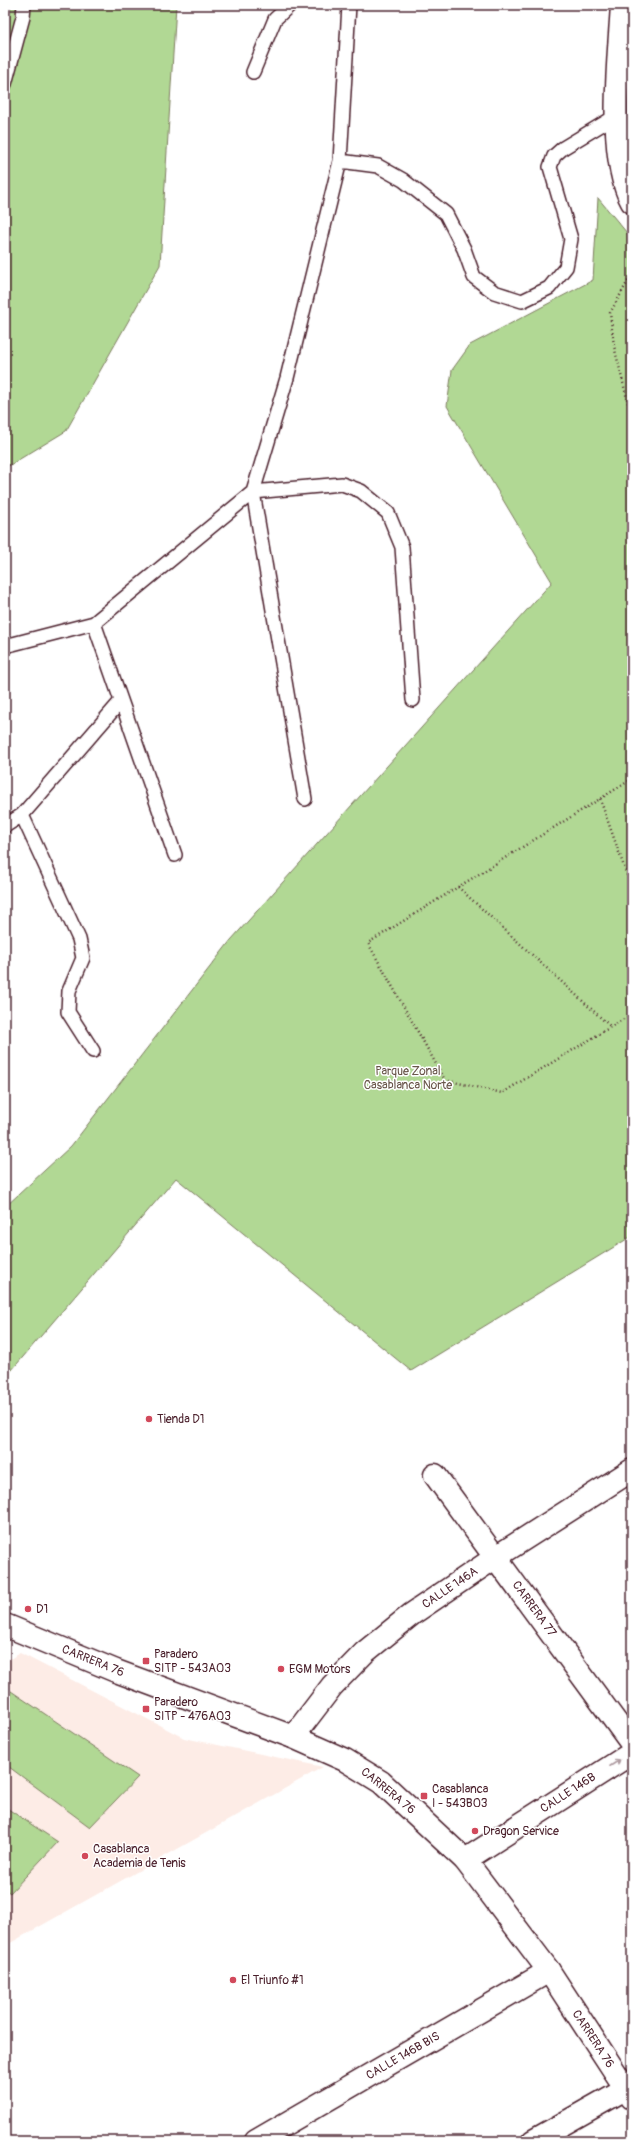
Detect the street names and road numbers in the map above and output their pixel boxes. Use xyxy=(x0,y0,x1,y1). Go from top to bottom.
street label: CALLE 146A xyxy=(419,1564,481,1612)
street label: CARRERA 77 xyxy=(509,1578,560,1640)
street label: CARRERA 76 xyxy=(60,1642,126,1680)
street label: CARRERA 76 xyxy=(358,1764,418,1818)
street label: CALLE 146B xyxy=(537,1769,599,1816)
street label: CARRERA 76 xyxy=(569,2007,617,2071)
street label: CALLE 146B BIS xyxy=(363,2029,443,2083)

